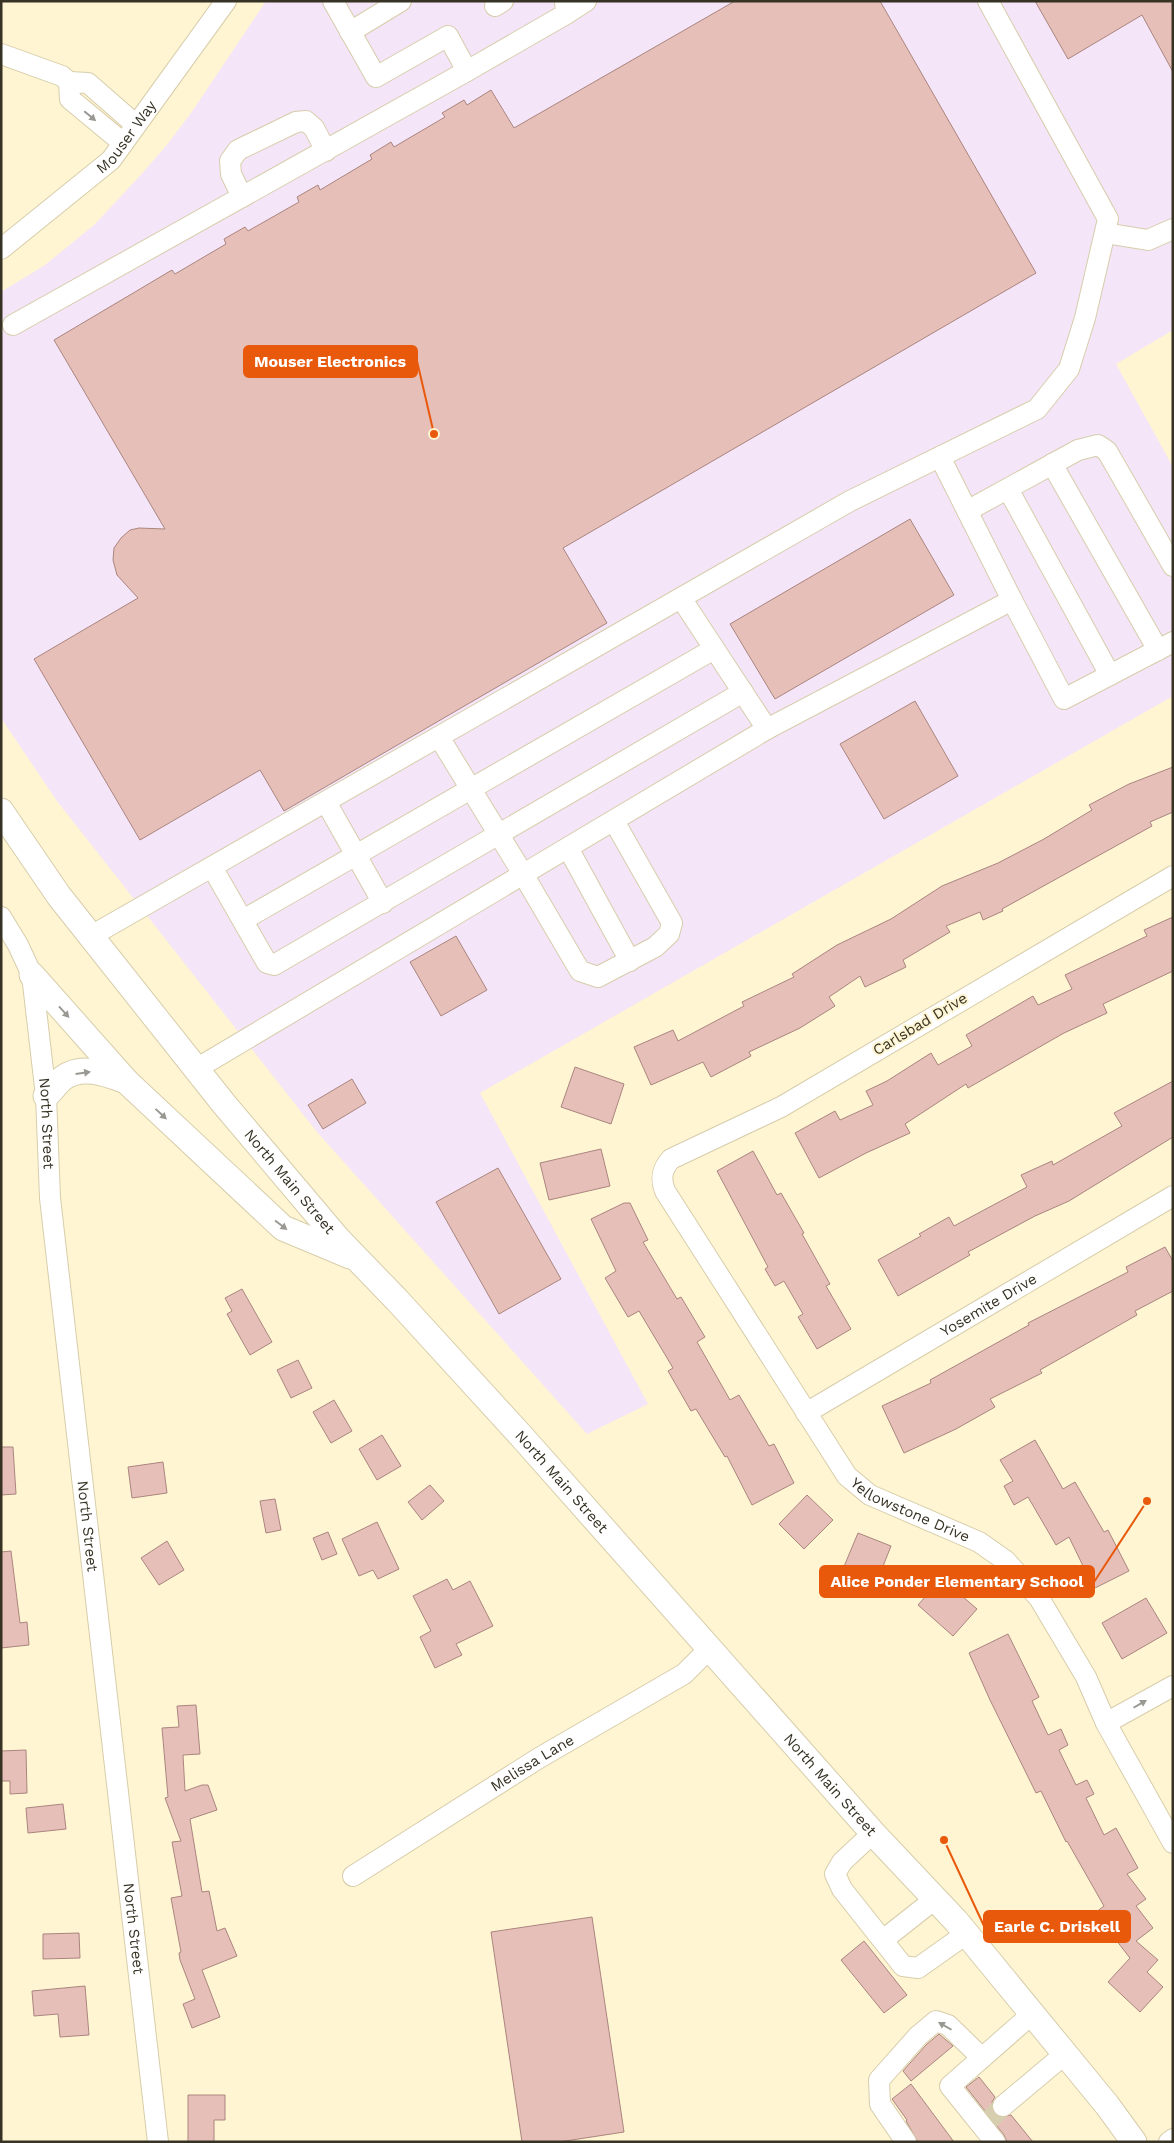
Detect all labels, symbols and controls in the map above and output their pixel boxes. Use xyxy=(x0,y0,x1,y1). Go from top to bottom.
street label: Mouser Way xyxy=(93,97,160,177)
one-way arrow xyxy=(83,110,96,121)
callout: Mouser Electronics xyxy=(244,346,417,377)
text: Mouser Electronics xyxy=(254,352,407,371)
street label: Carlsbad Drive xyxy=(869,989,971,1059)
one-way arrow xyxy=(59,1005,70,1018)
one-way arrow xyxy=(75,1068,91,1076)
street label: North Street xyxy=(35,1077,58,1170)
one-way arrow xyxy=(155,1109,168,1120)
street label: North Main Street xyxy=(240,1126,339,1238)
one-way arrow xyxy=(274,1220,287,1230)
street label: Yosemite Drive xyxy=(937,1270,1040,1341)
street label: North Main Street xyxy=(511,1426,612,1537)
street label: Yellowstone Drive xyxy=(847,1474,973,1546)
street label: North Street xyxy=(73,1480,102,1573)
callout: Alice Ponder Elementary School xyxy=(820,1566,1094,1597)
text: Alice Ponder Elementary School xyxy=(830,1572,1084,1591)
one-way arrow xyxy=(1133,1700,1146,1709)
street label: North Main Street xyxy=(780,1730,881,1840)
street label: Melissa Lane xyxy=(487,1731,577,1795)
street label: North Street xyxy=(119,1882,148,1976)
callout: Earle C. Driskell xyxy=(984,1911,1130,1942)
text: Earle C. Driskell xyxy=(994,1917,1121,1936)
one-way arrow xyxy=(938,2022,953,2030)

